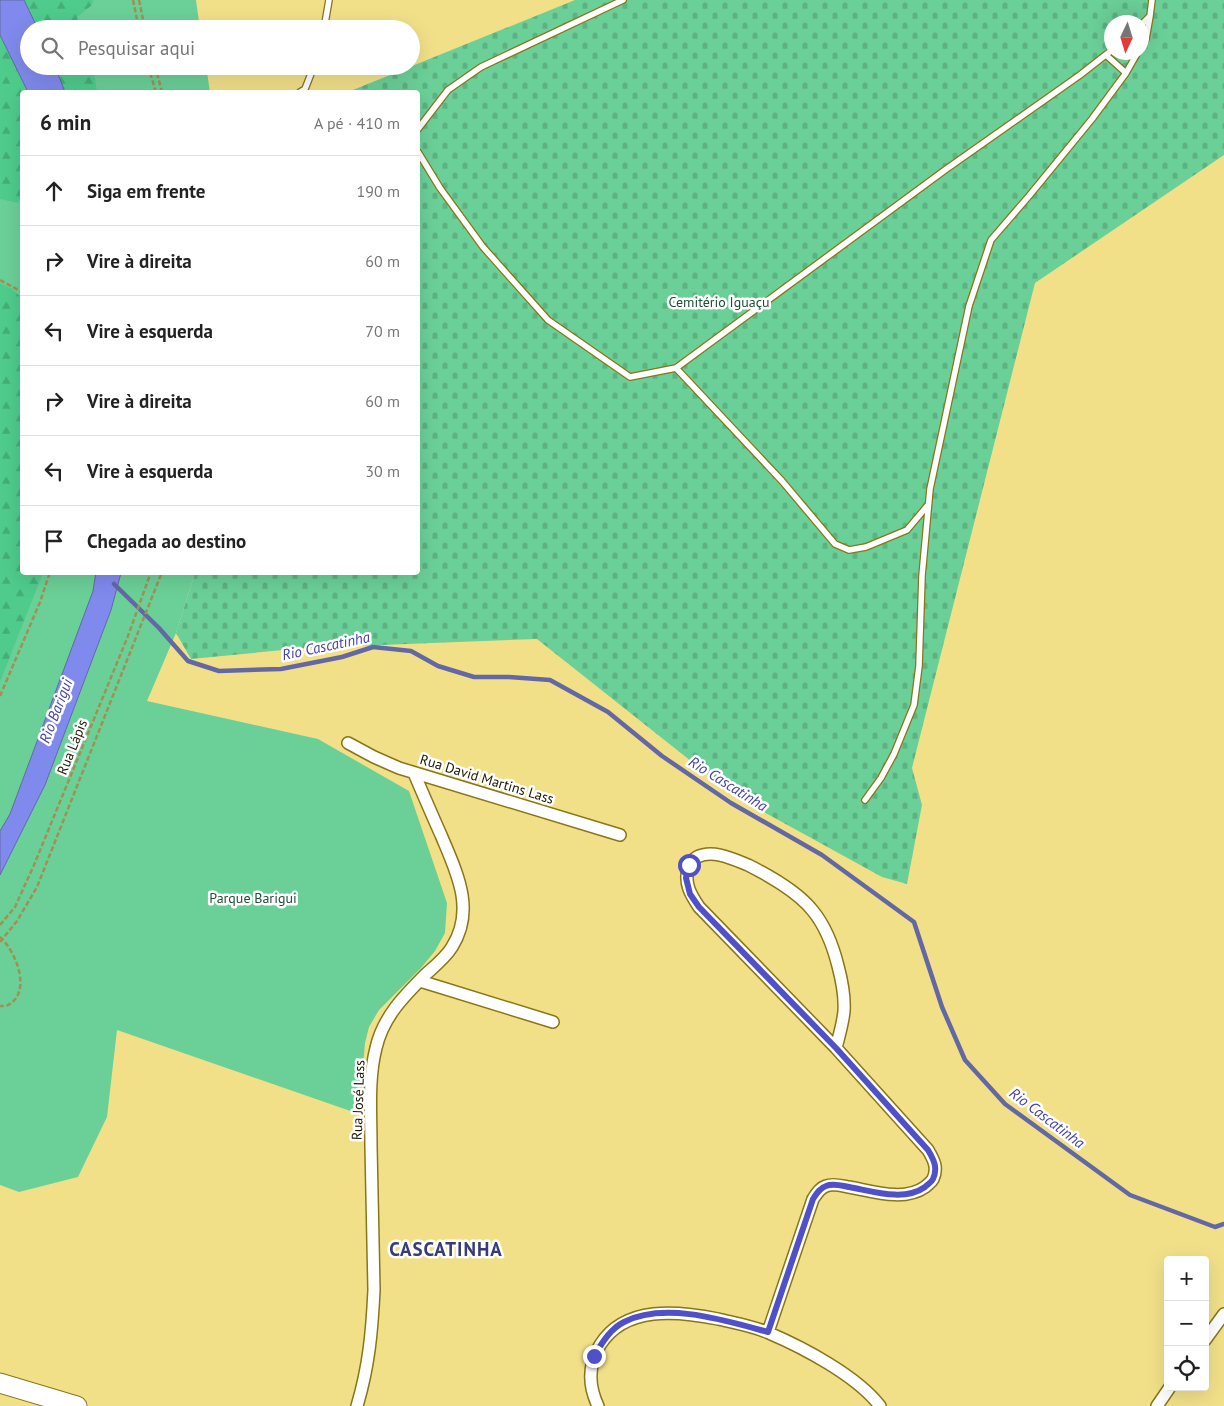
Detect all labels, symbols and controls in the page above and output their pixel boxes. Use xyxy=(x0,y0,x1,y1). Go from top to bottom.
north arrow xyxy=(1104,15,1149,60)
search box xyxy=(20,20,420,75)
icon: search xyxy=(38,34,66,62)
text: Pesquisar aqui xyxy=(78,36,195,60)
text: 6 min xyxy=(40,109,91,136)
text: A pé · 410 m xyxy=(314,113,400,133)
icon: ahead xyxy=(40,177,68,205)
text: Siga em frente xyxy=(87,179,205,203)
text: 190 m xyxy=(357,181,400,201)
icon: right xyxy=(40,247,68,275)
text: Vire à direita xyxy=(87,249,192,273)
text: 60 m xyxy=(365,251,400,271)
park label: Cemitério Iguaçu xyxy=(668,293,770,311)
icon: left xyxy=(40,317,68,345)
text: Vire à esquerda xyxy=(87,319,213,343)
text: 70 m xyxy=(365,321,400,341)
icon: right xyxy=(40,387,68,415)
text: Vire à direita xyxy=(87,389,192,413)
text: 60 m xyxy=(365,391,400,411)
icon: left xyxy=(40,457,68,485)
text: Vire à esquerda xyxy=(87,459,213,483)
text: 30 m xyxy=(365,461,400,481)
icon: arrive xyxy=(40,527,68,555)
text: Chegada ao destino xyxy=(87,529,246,553)
water label: Rio Cascatinha xyxy=(280,627,372,664)
water label: Rio Barigui xyxy=(35,675,77,746)
street label: Rua Lápis xyxy=(53,717,91,777)
street label: Rua David Martins Lass xyxy=(418,750,556,808)
water label: Rio Cascatinha xyxy=(685,752,772,816)
route start xyxy=(678,854,701,877)
park label: Parque Barigui xyxy=(209,889,297,907)
street label: Rua José Lass xyxy=(348,1059,368,1141)
water label: Rio Cascatinha xyxy=(1006,1083,1089,1152)
district label: CASCATINHA xyxy=(389,1237,503,1261)
map controls xyxy=(1164,1256,1209,1391)
button: + xyxy=(1164,1256,1209,1301)
button: − xyxy=(1164,1301,1209,1346)
route end xyxy=(583,1345,606,1368)
button: locate xyxy=(1164,1346,1209,1391)

